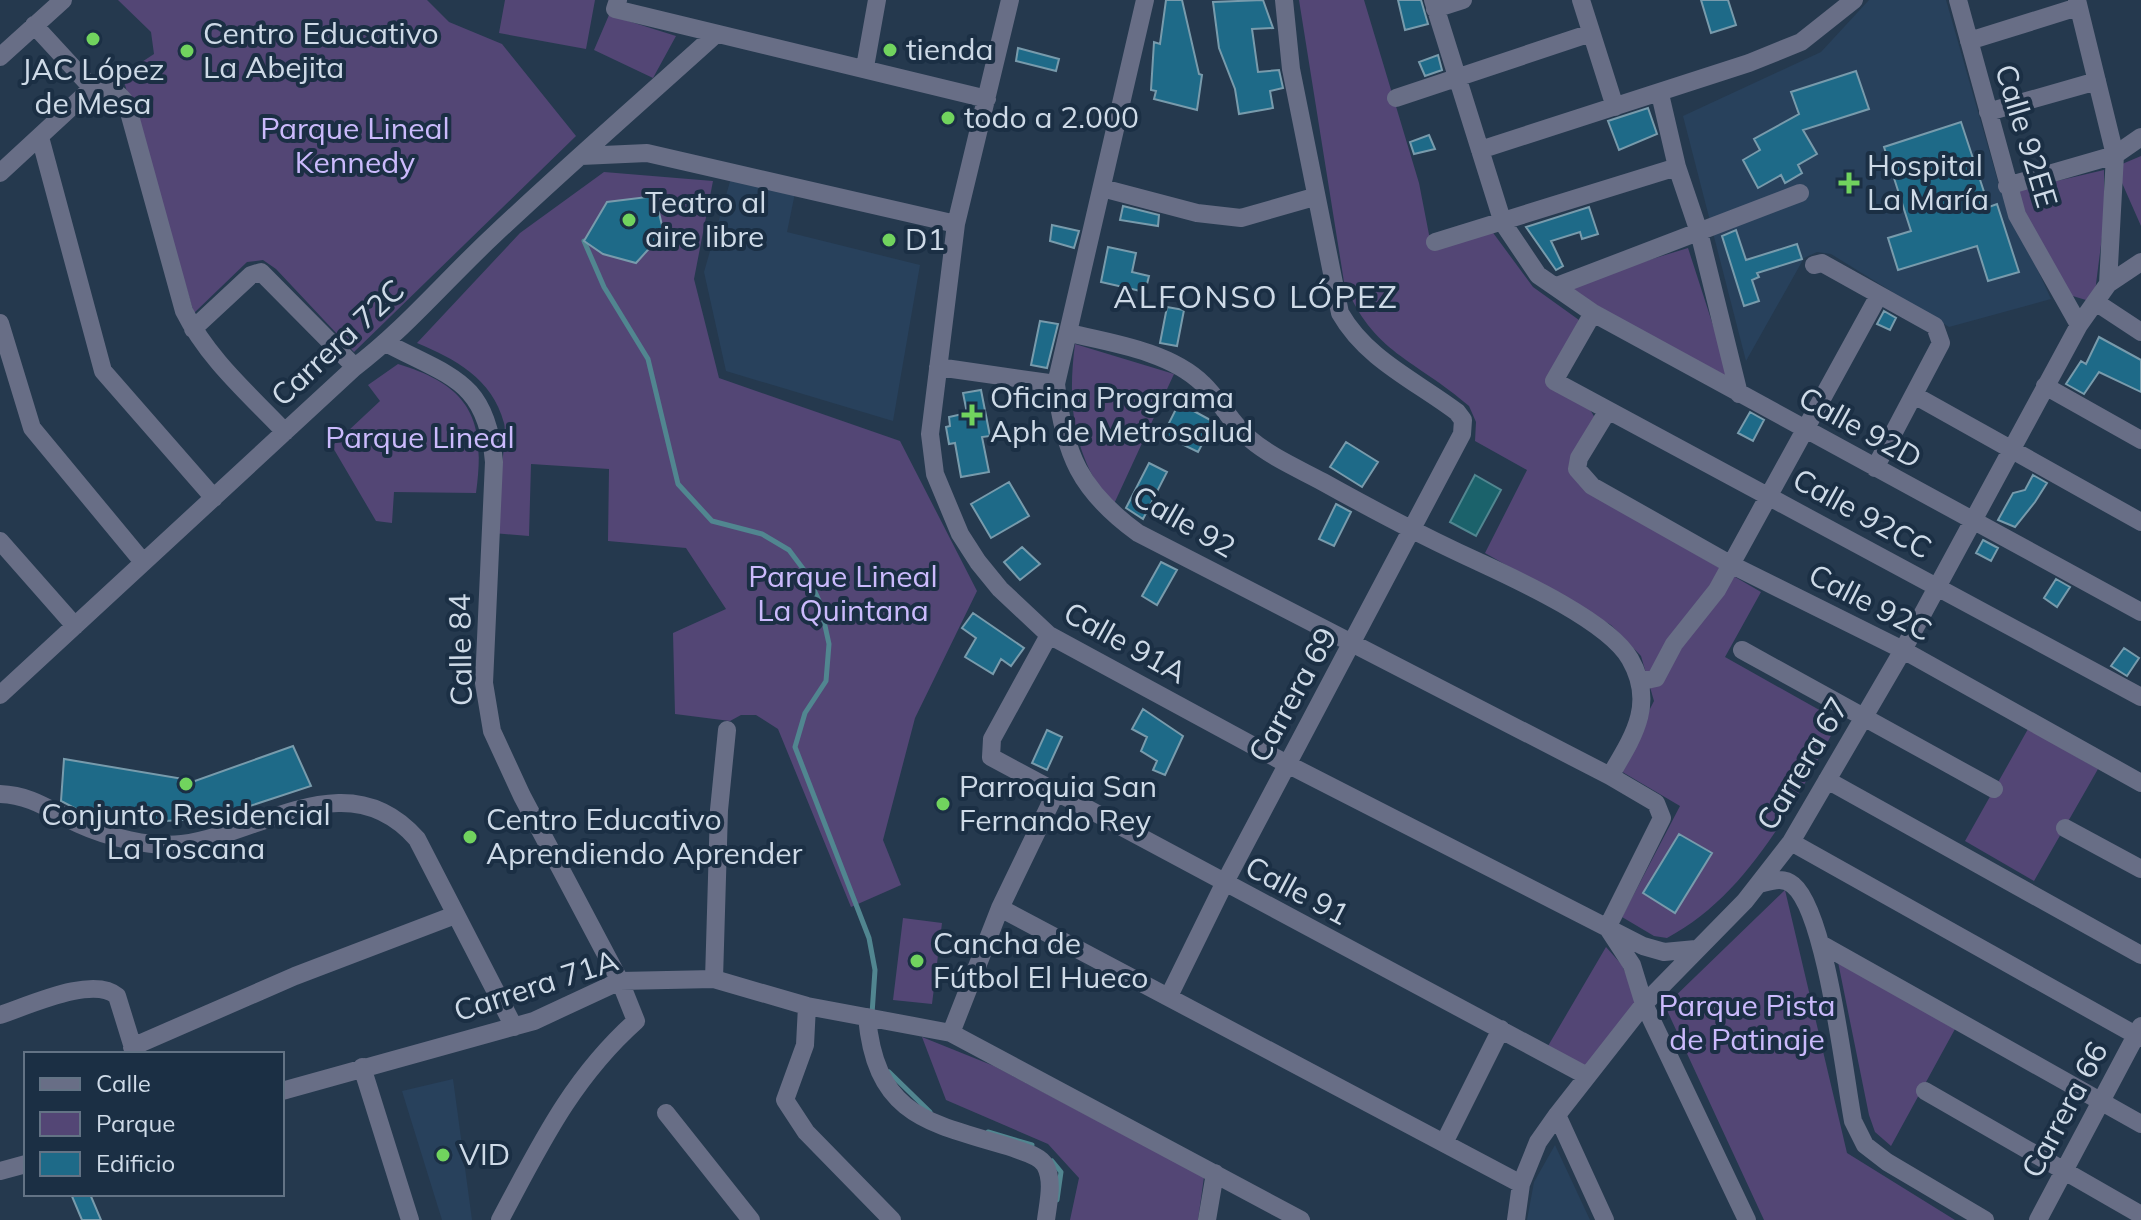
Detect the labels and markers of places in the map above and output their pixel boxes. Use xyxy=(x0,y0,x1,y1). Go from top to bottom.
place label: Centro Educativo La Abejita xyxy=(203,14,439,86)
marker: JAC López de Mesa xyxy=(84,30,102,48)
place label: tienda xyxy=(906,30,994,68)
marker: tienda xyxy=(881,41,899,59)
marker: Centro Educativo La Abejita xyxy=(178,42,196,60)
place label: JAC López de Mesa xyxy=(21,50,165,122)
place label: todo a 2.000 xyxy=(964,98,1139,136)
marker: todo a 2.000 xyxy=(939,109,957,127)
place label: Hospital La María xyxy=(1867,146,1989,218)
marker: Hospital La María xyxy=(1838,172,1860,194)
place label: Teatro al aire libre xyxy=(645,183,766,255)
marker: Teatro al aire libre xyxy=(620,211,638,229)
place label: D1 xyxy=(905,220,945,258)
marker: D1 xyxy=(880,231,898,249)
place label: Oficina Programa Aph de Metrosalud xyxy=(990,378,1253,450)
marker: Oficina Programa Aph de Metrosalud xyxy=(961,404,983,426)
place label: Parroquia San Fernando Rey xyxy=(959,767,1157,839)
marker: Conjunto Residencial La Toscana xyxy=(177,775,195,793)
place label: Conjunto Residencial La Toscana xyxy=(41,795,331,867)
marker: Parroquia San Fernando Rey xyxy=(934,795,952,813)
place label: Centro Educativo Aprendiendo Aprender xyxy=(486,800,803,872)
marker: Centro Educativo Aprendiendo Aprender xyxy=(461,828,479,846)
place label: Cancha de Fútbol El Hueco xyxy=(933,924,1148,996)
marker: Cancha de Fútbol El Hueco xyxy=(908,952,926,970)
place label: VID xyxy=(459,1135,510,1173)
marker: VID xyxy=(434,1146,452,1164)

